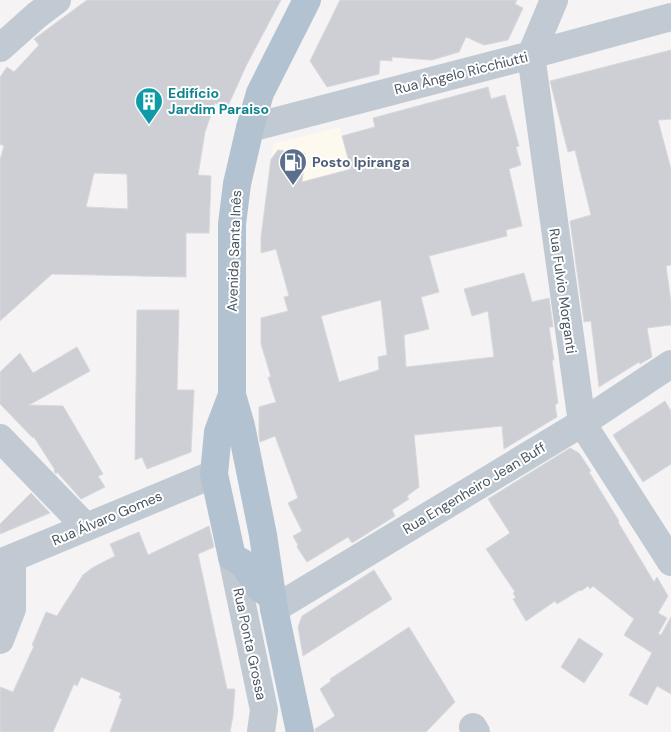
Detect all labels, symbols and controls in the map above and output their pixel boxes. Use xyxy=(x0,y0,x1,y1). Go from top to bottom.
street label: Rua Ângelo Ricchiutti xyxy=(392,48,530,98)
place label: Edifício Jardim Paraiso xyxy=(168,84,269,118)
building icon: Edifício Jardim Paraiso xyxy=(134,86,164,125)
fuel station icon: Posto Ipiranga xyxy=(278,147,308,186)
place label: Posto Ipiranga xyxy=(312,153,410,171)
street label: Avenida Santa Inês xyxy=(223,190,245,312)
street label: Rua Fulvio Morganti xyxy=(545,227,581,355)
street label: Rua Engenheiro Jean Buff xyxy=(399,438,549,538)
street label: Rua Álvaro Gomes xyxy=(49,487,165,549)
street label: Rua Ponta Grossa xyxy=(229,586,271,702)

